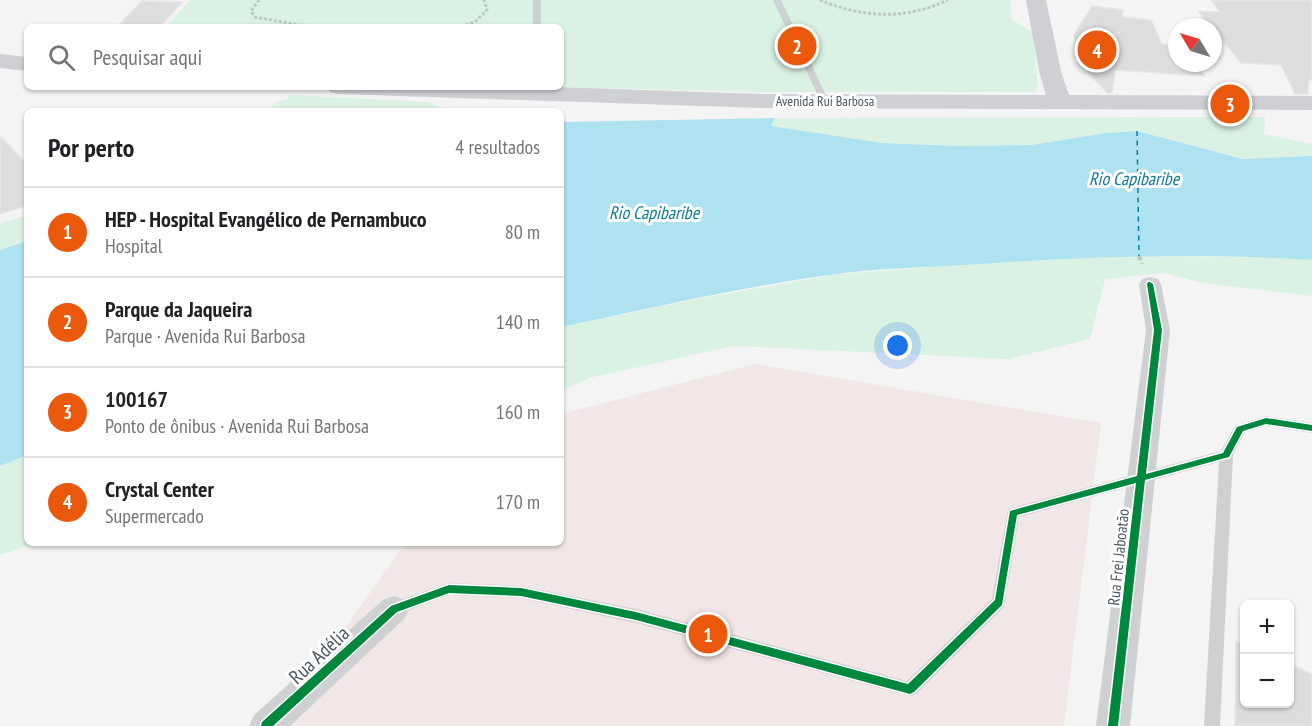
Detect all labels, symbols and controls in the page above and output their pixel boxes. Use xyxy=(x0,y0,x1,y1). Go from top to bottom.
north arrow xyxy=(1168,18,1222,72)
search box xyxy=(24,24,564,90)
pin: 2 xyxy=(778,24,816,68)
pin: 4 xyxy=(1078,28,1116,72)
icon: search xyxy=(45,41,78,74)
text: Pesquisar aqui xyxy=(93,43,202,71)
pin: 3 xyxy=(1210,82,1250,126)
street label: Avenida Rui Barbosa xyxy=(776,92,874,110)
text: Por perto xyxy=(48,131,134,164)
text: 4 resultados xyxy=(455,134,540,160)
water label: Rio Capibaribe xyxy=(1089,167,1181,190)
water label: Rio Capibaribe xyxy=(609,201,701,224)
text: HEP - Hospital Evangélico de Pernambuco xyxy=(105,205,427,233)
text: 1 xyxy=(63,219,72,245)
text: 80 m xyxy=(505,219,540,245)
text: Hospital xyxy=(105,233,162,259)
text: Parque da Jaqueira xyxy=(105,295,252,323)
text: 2 xyxy=(63,309,72,335)
text: 140 m xyxy=(496,309,540,335)
text: Parque · Avenida Rui Barbosa xyxy=(105,323,305,349)
your location xyxy=(883,331,912,360)
text: 100167 xyxy=(105,385,168,413)
text: 3 xyxy=(63,399,72,425)
text: 160 m xyxy=(496,399,540,425)
text: Ponto de ônibus · Avenida Rui Barbosa xyxy=(105,413,369,439)
text: Crystal Center xyxy=(105,475,214,503)
text: 4 xyxy=(63,489,72,515)
text: 170 m xyxy=(496,489,540,515)
text: Supermercado xyxy=(105,503,204,529)
street label: Rua Frei Jaboatão xyxy=(1103,508,1133,606)
map controls xyxy=(1240,600,1294,708)
button: + xyxy=(1240,600,1294,654)
pin: 1 xyxy=(688,612,728,656)
street label: Rua Adélia xyxy=(283,620,355,690)
button: − xyxy=(1240,654,1294,708)

